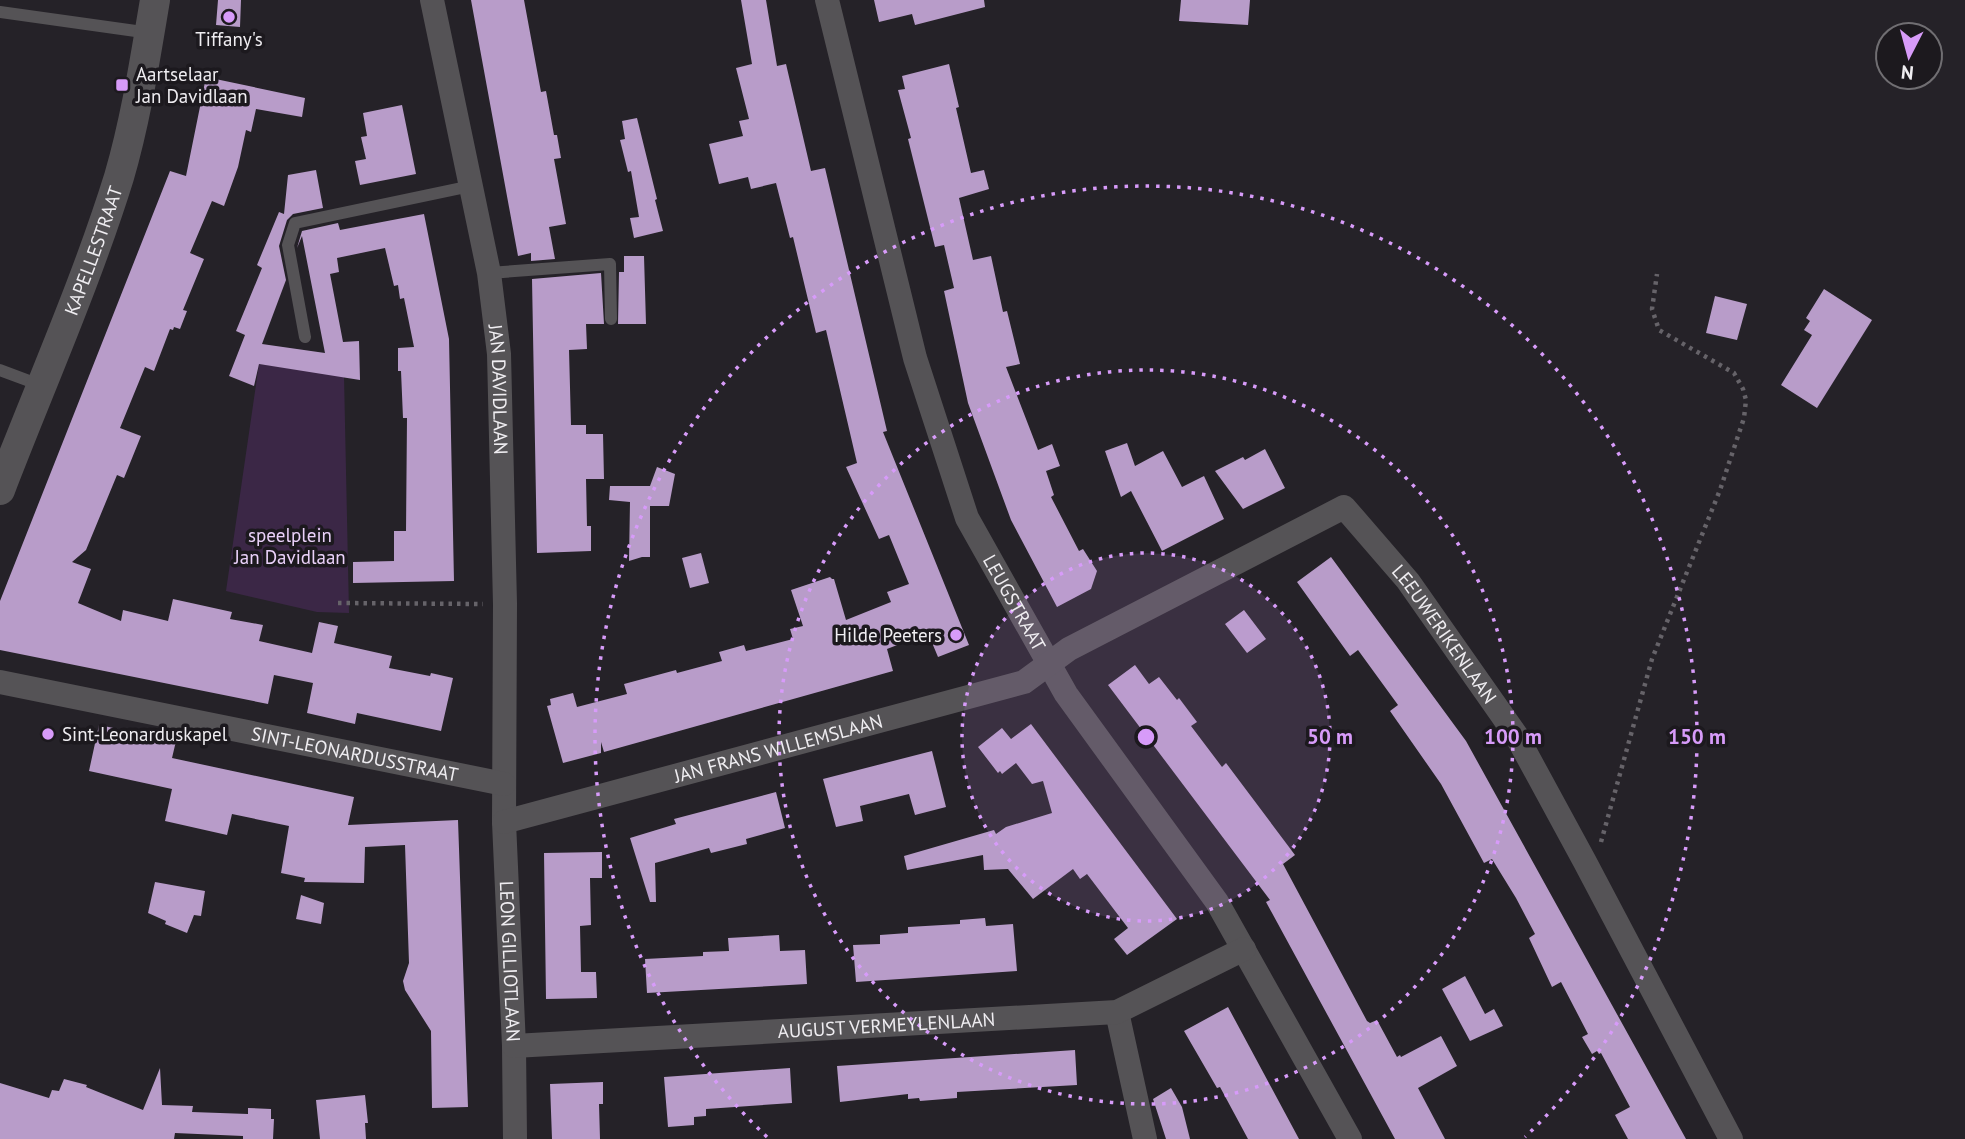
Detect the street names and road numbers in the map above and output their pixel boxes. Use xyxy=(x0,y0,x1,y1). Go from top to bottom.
street label: KAPELLESTRAAT xyxy=(59,182,128,319)
street label: JAN DAVIDLAAN xyxy=(483,322,513,455)
street label: LEUGSTRAAT xyxy=(978,550,1052,656)
street label: LEEUWERIKENLAAN xyxy=(1387,559,1502,708)
street label: JAN FRANS WILLEMSLAAN xyxy=(670,709,885,788)
street label: SINT-LEONARDUSSTRAAT xyxy=(249,721,461,787)
street label: LEON GILLIOTLAAN xyxy=(495,880,526,1042)
street label: AUGUST VERMEYLENLAAN xyxy=(777,1007,996,1043)

